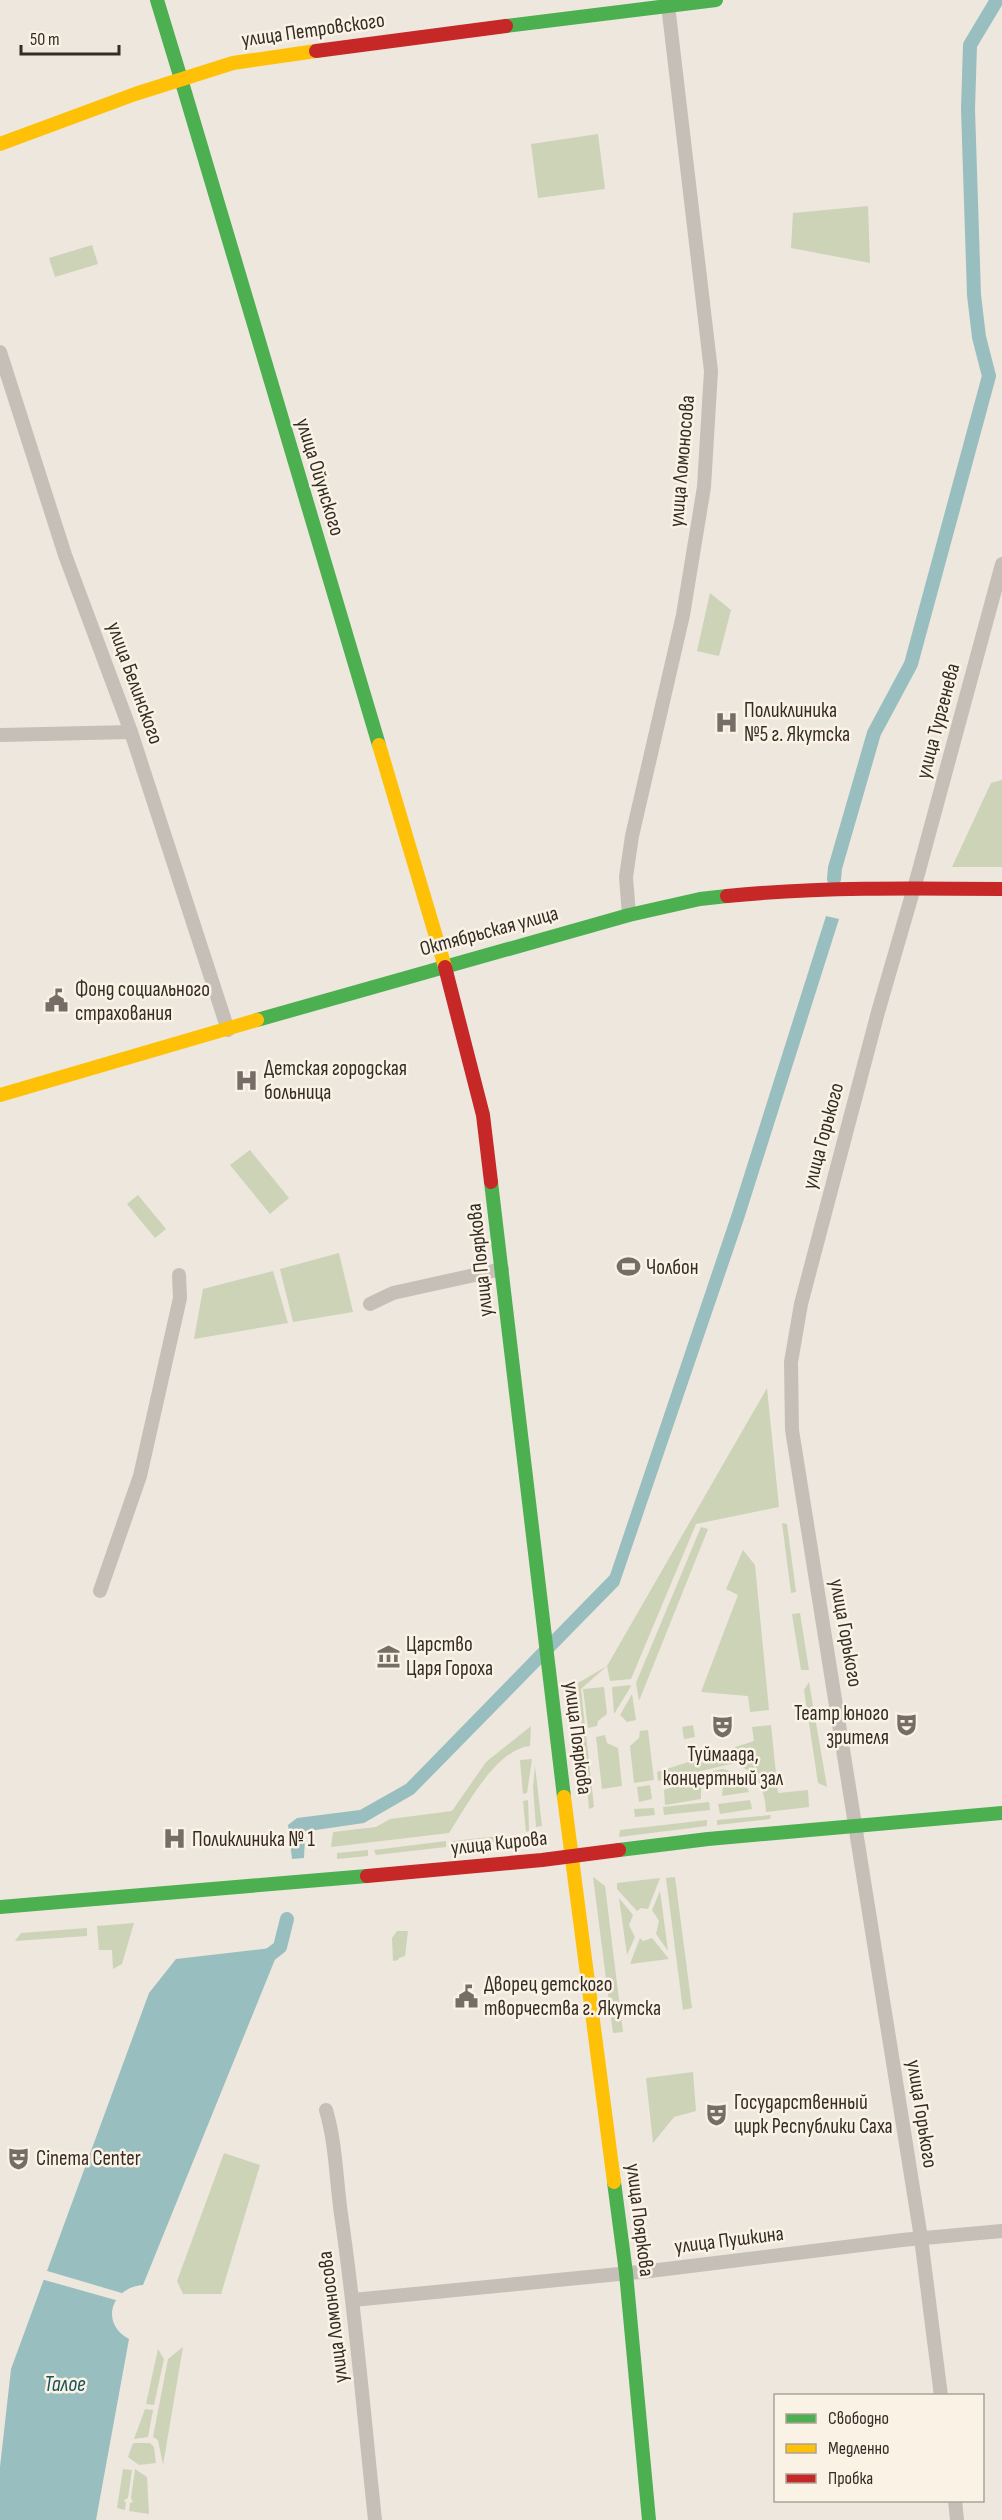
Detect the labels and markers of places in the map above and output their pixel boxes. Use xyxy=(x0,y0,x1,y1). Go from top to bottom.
place label: Поликлиника №5 г. Якутска xyxy=(744,698,850,747)
hospital icon: Поликлиника №5 г. Якутска xyxy=(713,709,739,735)
place label: Фонд социального страхования xyxy=(75,977,210,1026)
public building icon: Фонд социального страхования xyxy=(44,988,70,1014)
place label: Детская городская больница xyxy=(264,1056,407,1105)
hospital icon: Детская городская больница xyxy=(233,1067,259,1093)
sports icon: Чолбон xyxy=(615,1254,641,1280)
place label: Чолбон xyxy=(646,1255,699,1280)
place label: Царство Царя Гороха xyxy=(406,1632,493,1681)
museum icon: Царство Царя Гороха xyxy=(375,1643,401,1669)
place label: Театр юного зрителя xyxy=(794,1701,889,1750)
theatre icon: Театр юного зрителя xyxy=(894,1712,920,1738)
theatre icon: Туймаада, концертный зал xyxy=(710,1713,736,1739)
place label: Туймаада, концертный зал xyxy=(663,1742,784,1791)
hospital icon: Поликлиника № 1 xyxy=(161,1826,187,1852)
place label: Поликлиника № 1 xyxy=(192,1827,315,1852)
place label: Дворец детского творчества г. Якутска xyxy=(484,1972,661,2021)
public building icon: Дворец детского творчества г. Якутска xyxy=(453,1983,479,2009)
place label: Государственный цирк Республики Саха xyxy=(734,2090,893,2139)
theatre icon: Государственный цирк Республики Саха xyxy=(703,2101,729,2127)
theatre icon: Cinema Center xyxy=(5,2145,31,2171)
place label: Cinema Center xyxy=(36,2146,141,2171)

